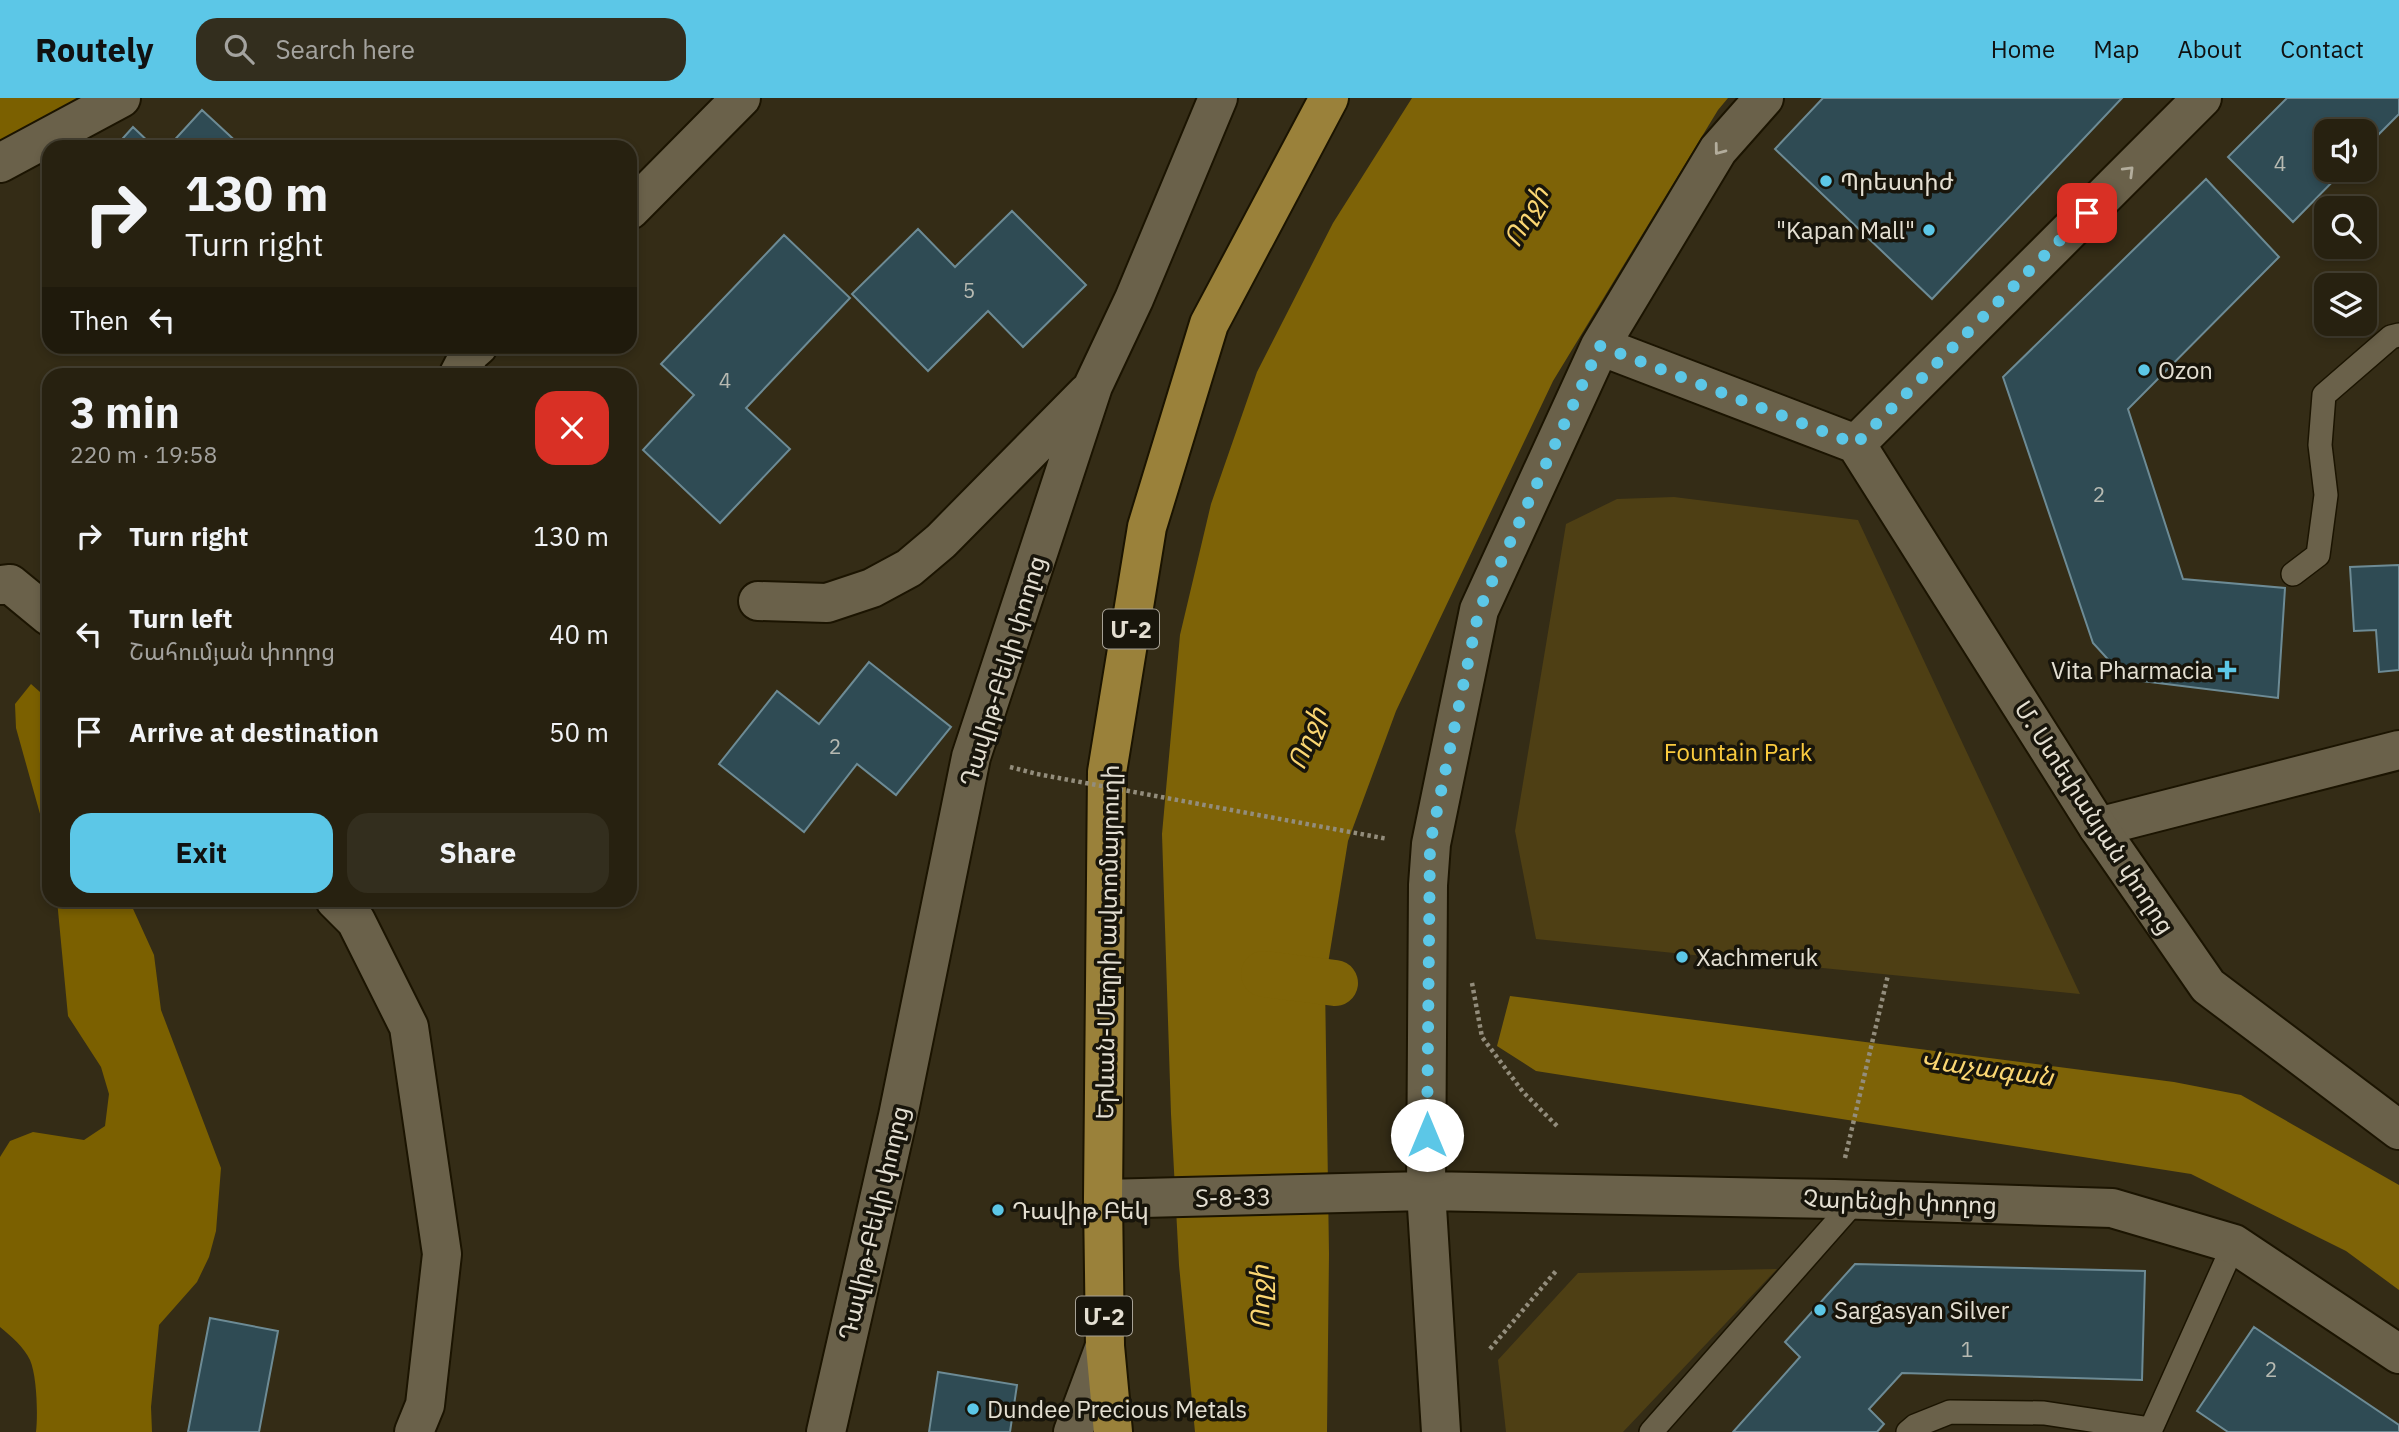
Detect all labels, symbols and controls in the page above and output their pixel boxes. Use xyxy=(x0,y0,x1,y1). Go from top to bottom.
search box xyxy=(196,18,686,81)
text: Routely xyxy=(35,28,154,71)
icon: search xyxy=(220,30,258,68)
text: Search here xyxy=(276,32,415,66)
text: Home xyxy=(1991,33,2055,65)
text: Map xyxy=(2093,33,2139,65)
text: About xyxy=(2177,33,2242,65)
text: Contact xyxy=(2280,33,2364,65)
map controls xyxy=(2314,119,2377,336)
button: sound xyxy=(2314,119,2377,182)
one-way arrow xyxy=(1715,142,1727,155)
house number: 4 xyxy=(2274,149,2286,177)
text: 130 m xyxy=(185,161,329,224)
place label: Պրեստիժ xyxy=(1840,165,1954,197)
one-way arrow xyxy=(2121,166,2134,179)
icon: right xyxy=(70,168,161,259)
marker: Պրեստիժ xyxy=(1818,173,1834,189)
water label: Ողջի xyxy=(1495,179,1556,252)
pin xyxy=(2057,183,2117,243)
icon: arrive xyxy=(2068,194,2106,232)
button: search xyxy=(2314,196,2377,259)
place label: "Kapan Mall" xyxy=(1776,214,1915,246)
marker: "Kapan Mall" xyxy=(1921,222,1937,238)
text: Turn right xyxy=(185,223,323,265)
button: layers xyxy=(2314,273,2377,336)
house number: 5 xyxy=(963,276,975,304)
icon: left xyxy=(143,301,181,339)
text: Then xyxy=(70,303,129,337)
place label: Ozon xyxy=(2158,354,2213,386)
marker: Ozon xyxy=(2136,362,2152,378)
house number: 4 xyxy=(719,366,731,394)
text: 3 min xyxy=(70,385,180,440)
button: close xyxy=(535,391,609,465)
text: 220 m · 19:58 xyxy=(70,439,217,469)
house number: 2 xyxy=(2093,480,2105,508)
icon: right xyxy=(70,517,108,555)
text: Turn right xyxy=(129,519,248,553)
text: 130 m xyxy=(533,519,609,553)
street label: Դավիթ-Բեկի փողոց xyxy=(952,552,1052,790)
text: Turn left xyxy=(129,601,232,635)
road number: Մ-2 xyxy=(1103,610,1159,649)
icon: left xyxy=(70,615,108,653)
text: 40 m xyxy=(549,617,609,651)
text: Շահումյան փողոց xyxy=(129,636,335,666)
place label: Vita Pharmacia xyxy=(2051,654,2213,686)
marker: Vita Pharmacia xyxy=(2219,662,2235,678)
street label: Մ. Ստեփանյան փողոց xyxy=(2008,694,2182,940)
water label: Ողջի xyxy=(1279,702,1334,774)
icon: arrive xyxy=(70,713,108,751)
text: Arrive at destination xyxy=(129,715,379,749)
text: 50 m xyxy=(549,715,609,749)
house number: 2 xyxy=(829,732,841,760)
park label: Fountain Park xyxy=(1664,736,1813,768)
street label: Երևան-Մեղրի ավտոմայրուղի xyxy=(1088,764,1126,1120)
button: Exit xyxy=(70,813,333,893)
button: Share xyxy=(347,813,609,893)
place label: Xachmeruk xyxy=(1696,941,1819,973)
marker: Xachmeruk xyxy=(1674,949,1690,965)
water label: Վաչագան xyxy=(1918,1041,2057,1093)
position arrow xyxy=(1390,1098,1464,1172)
street label: Դավիթ-Բեկի փողոց xyxy=(830,1103,916,1343)
street label: Տ-8-33 xyxy=(1195,1180,1271,1214)
street label: Չարենցի փողոց xyxy=(1803,1182,1997,1220)
place label: Դավիթ Բեկ xyxy=(1012,1194,1149,1226)
marker: Դավիթ Բեկ xyxy=(990,1202,1006,1218)
water label: Ողջի xyxy=(1241,1264,1277,1329)
place label: Sargasyan Silver xyxy=(1834,1294,2009,1326)
road number: Մ-2 xyxy=(1076,1296,1132,1336)
marker: Sargasyan Silver xyxy=(1812,1302,1828,1318)
house number: 1 xyxy=(1961,1335,1973,1363)
house number: 2 xyxy=(2265,1355,2277,1383)
place label: Dundee Precious Metals xyxy=(987,1393,1247,1425)
marker: Dundee Precious Metals xyxy=(965,1401,981,1417)

